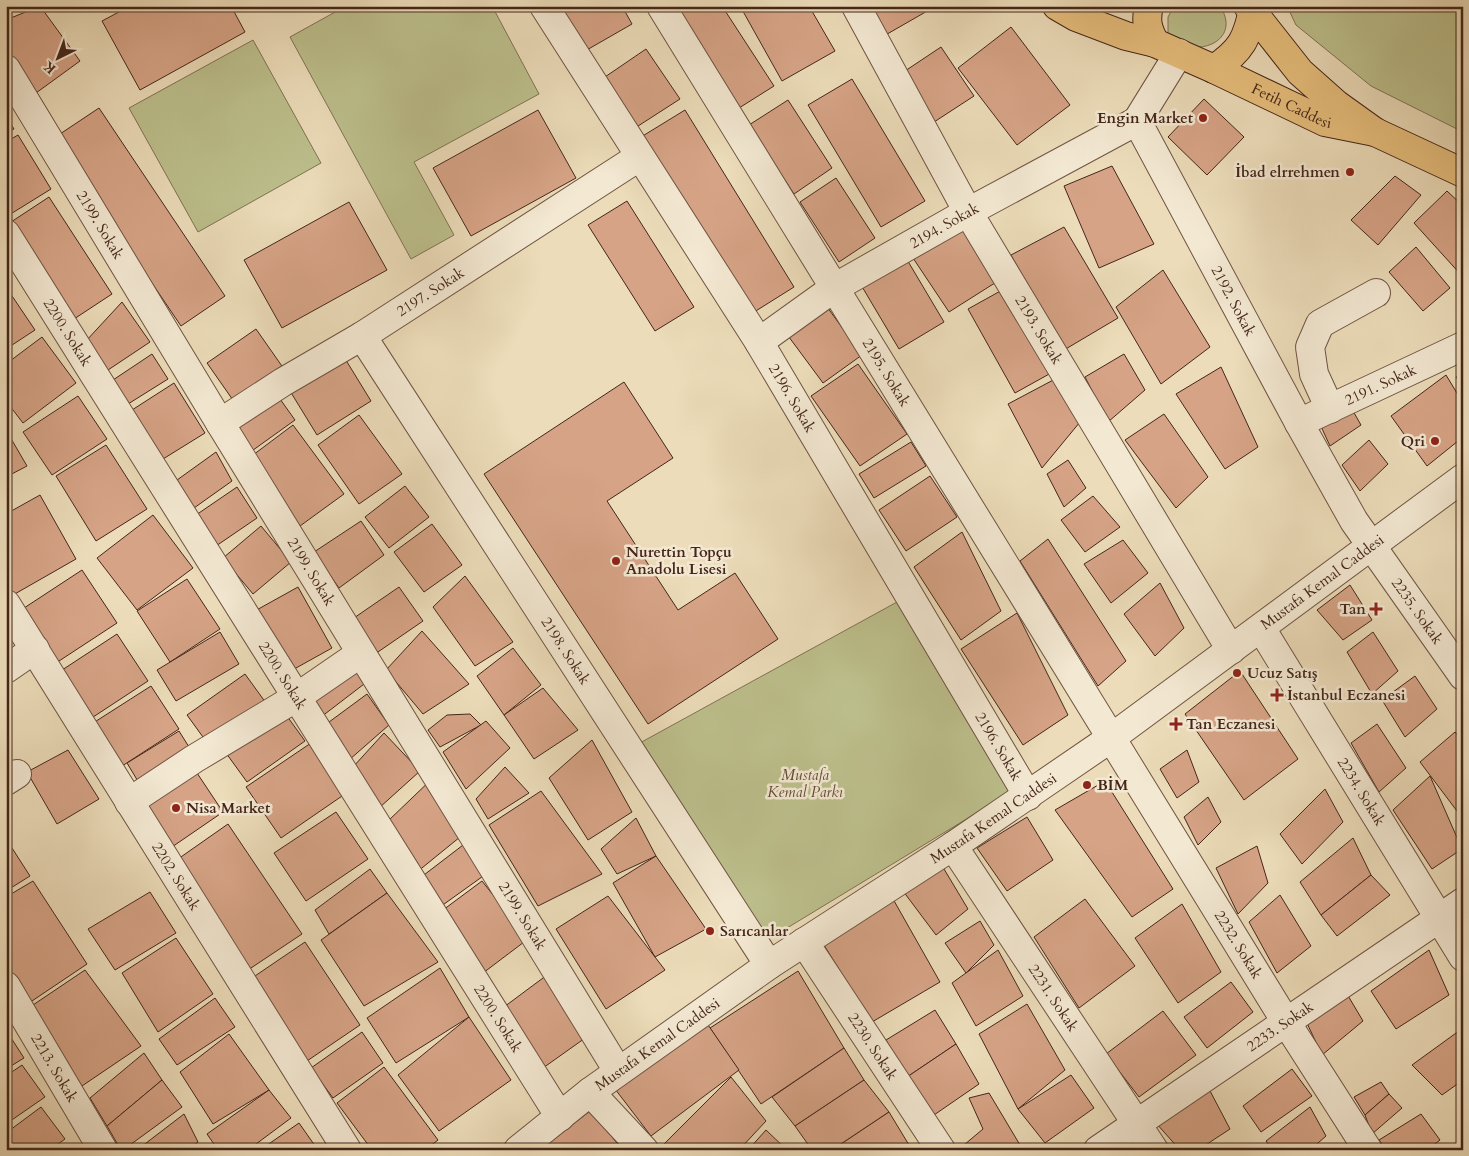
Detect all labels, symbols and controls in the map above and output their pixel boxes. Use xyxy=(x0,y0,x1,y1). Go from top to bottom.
north arrow xyxy=(32,32,82,82)
text: K xyxy=(39,56,60,78)
street label: Fetih Caddesi xyxy=(1248,78,1333,133)
place label: Engin Market xyxy=(1097,108,1194,128)
marker: Engin Market xyxy=(1197,112,1209,124)
place label: İbad elrrehmen xyxy=(1235,162,1340,182)
marker: İbad elrrehmen xyxy=(1344,166,1356,178)
street label: 2199. Sokak xyxy=(72,187,129,263)
street label: 2194. Sokak xyxy=(906,198,982,253)
street label: 2192. Sokak xyxy=(1207,262,1260,339)
street label: 2197. Sokak xyxy=(393,263,468,321)
street label: 2193. Sokak xyxy=(1010,292,1067,368)
street label: 2200. Sokak xyxy=(39,294,97,370)
street label: 2195. Sokak xyxy=(858,334,915,410)
street label: 2191. Sokak xyxy=(1341,359,1419,410)
street label: 2196. Sokak xyxy=(764,360,820,436)
place label: Qri xyxy=(1401,431,1425,451)
marker: Qri xyxy=(1429,435,1441,447)
street label: Mustafa Kemal Caddesi xyxy=(1256,530,1388,634)
street label: 2199. Sokak xyxy=(283,534,340,609)
place label: Nurettin Topçu Anadolu Lisesi xyxy=(626,542,732,579)
marker: Nurettin Topçu Anadolu Lisesi xyxy=(610,555,622,567)
street label: 2235. Sokak xyxy=(1387,574,1448,648)
place label: Tan xyxy=(1340,599,1366,619)
marker: Tan xyxy=(1370,603,1382,615)
street label: 2198. Sokak xyxy=(536,613,595,688)
street label: 2200. Sokak xyxy=(254,638,312,713)
place label: Ucuz Satış xyxy=(1247,663,1318,683)
marker: Ucuz Satış xyxy=(1231,667,1243,679)
place label: İstanbul Eczanesi xyxy=(1287,685,1406,705)
marker: İstanbul Eczanesi xyxy=(1271,689,1283,701)
street label: 2196. Sokak xyxy=(970,708,1027,785)
place label: Tan Eczanesi xyxy=(1186,714,1276,734)
marker: Tan Eczanesi xyxy=(1170,718,1182,730)
street label: 2234. Sokak xyxy=(1333,754,1390,830)
park label: Mustafa Kemal Parkı xyxy=(767,765,843,802)
street label: Mustafa Kemal Caddesi xyxy=(926,768,1060,868)
place label: BİM xyxy=(1097,775,1129,795)
marker: BİM xyxy=(1081,779,1093,791)
place label: Nisa Market xyxy=(186,798,271,818)
marker: Nisa Market xyxy=(170,802,182,814)
street label: 2202. Sokak xyxy=(147,838,205,914)
street label: 2199. Sokak xyxy=(494,878,551,954)
street label: 2232. Sokak xyxy=(1210,907,1267,983)
place label: Sarıcanlar xyxy=(720,921,789,941)
marker: Sarıcanlar xyxy=(704,925,716,937)
street label: 2231. Sokak xyxy=(1024,960,1083,1035)
street label: 2200. Sokak xyxy=(469,981,527,1056)
street label: Mustafa Kemal Caddesi xyxy=(591,993,724,1095)
street label: 2233. Sokak xyxy=(1243,997,1317,1056)
street label: 2230. Sokak xyxy=(843,1009,902,1084)
street label: 2213. Sokak xyxy=(26,1030,83,1106)

